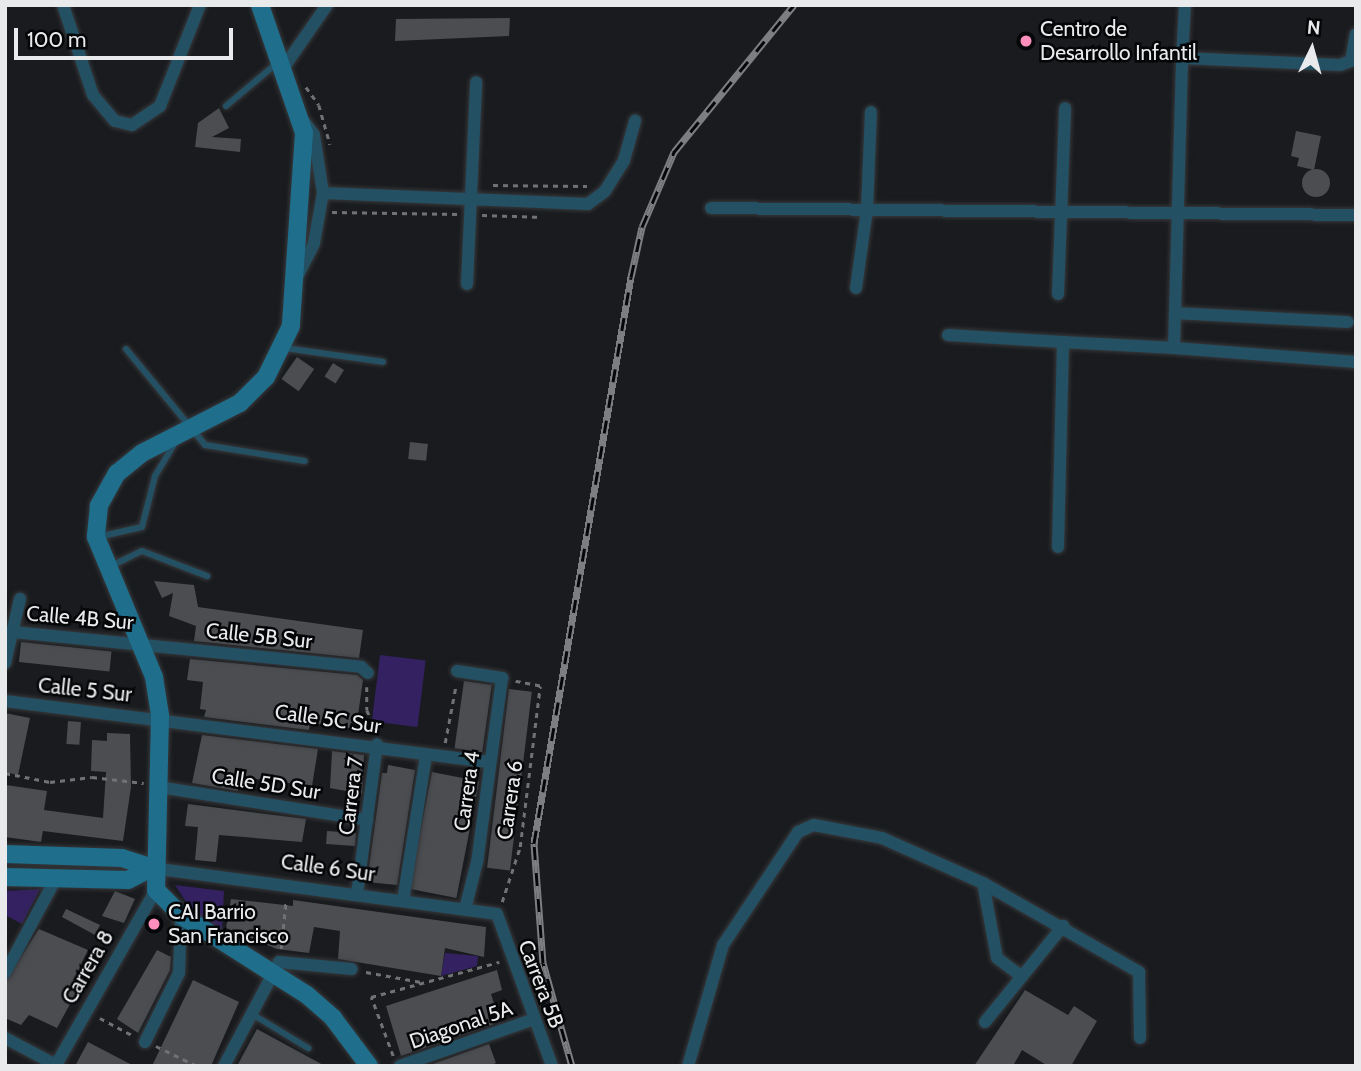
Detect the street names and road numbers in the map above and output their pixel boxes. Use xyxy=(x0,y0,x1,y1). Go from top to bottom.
street label: Calle 4B Sur xyxy=(25,601,135,635)
street label: Calle 5B Sur xyxy=(205,618,313,654)
street label: Calle 5 Sur xyxy=(37,673,133,707)
street label: Calle 5C Sur xyxy=(273,699,383,739)
street label: Carrera 4 xyxy=(449,750,485,832)
street label: Carrera 7 xyxy=(334,755,368,837)
street label: Carrera 6 xyxy=(492,759,528,841)
street label: Calle 5D Sur xyxy=(210,763,322,805)
street label: Calle 6 Sur xyxy=(279,849,377,887)
street label: Carrera 8 xyxy=(57,926,119,1008)
street label: Carrera 5B xyxy=(513,937,569,1031)
street label: Diagonal 5A xyxy=(406,996,516,1054)

